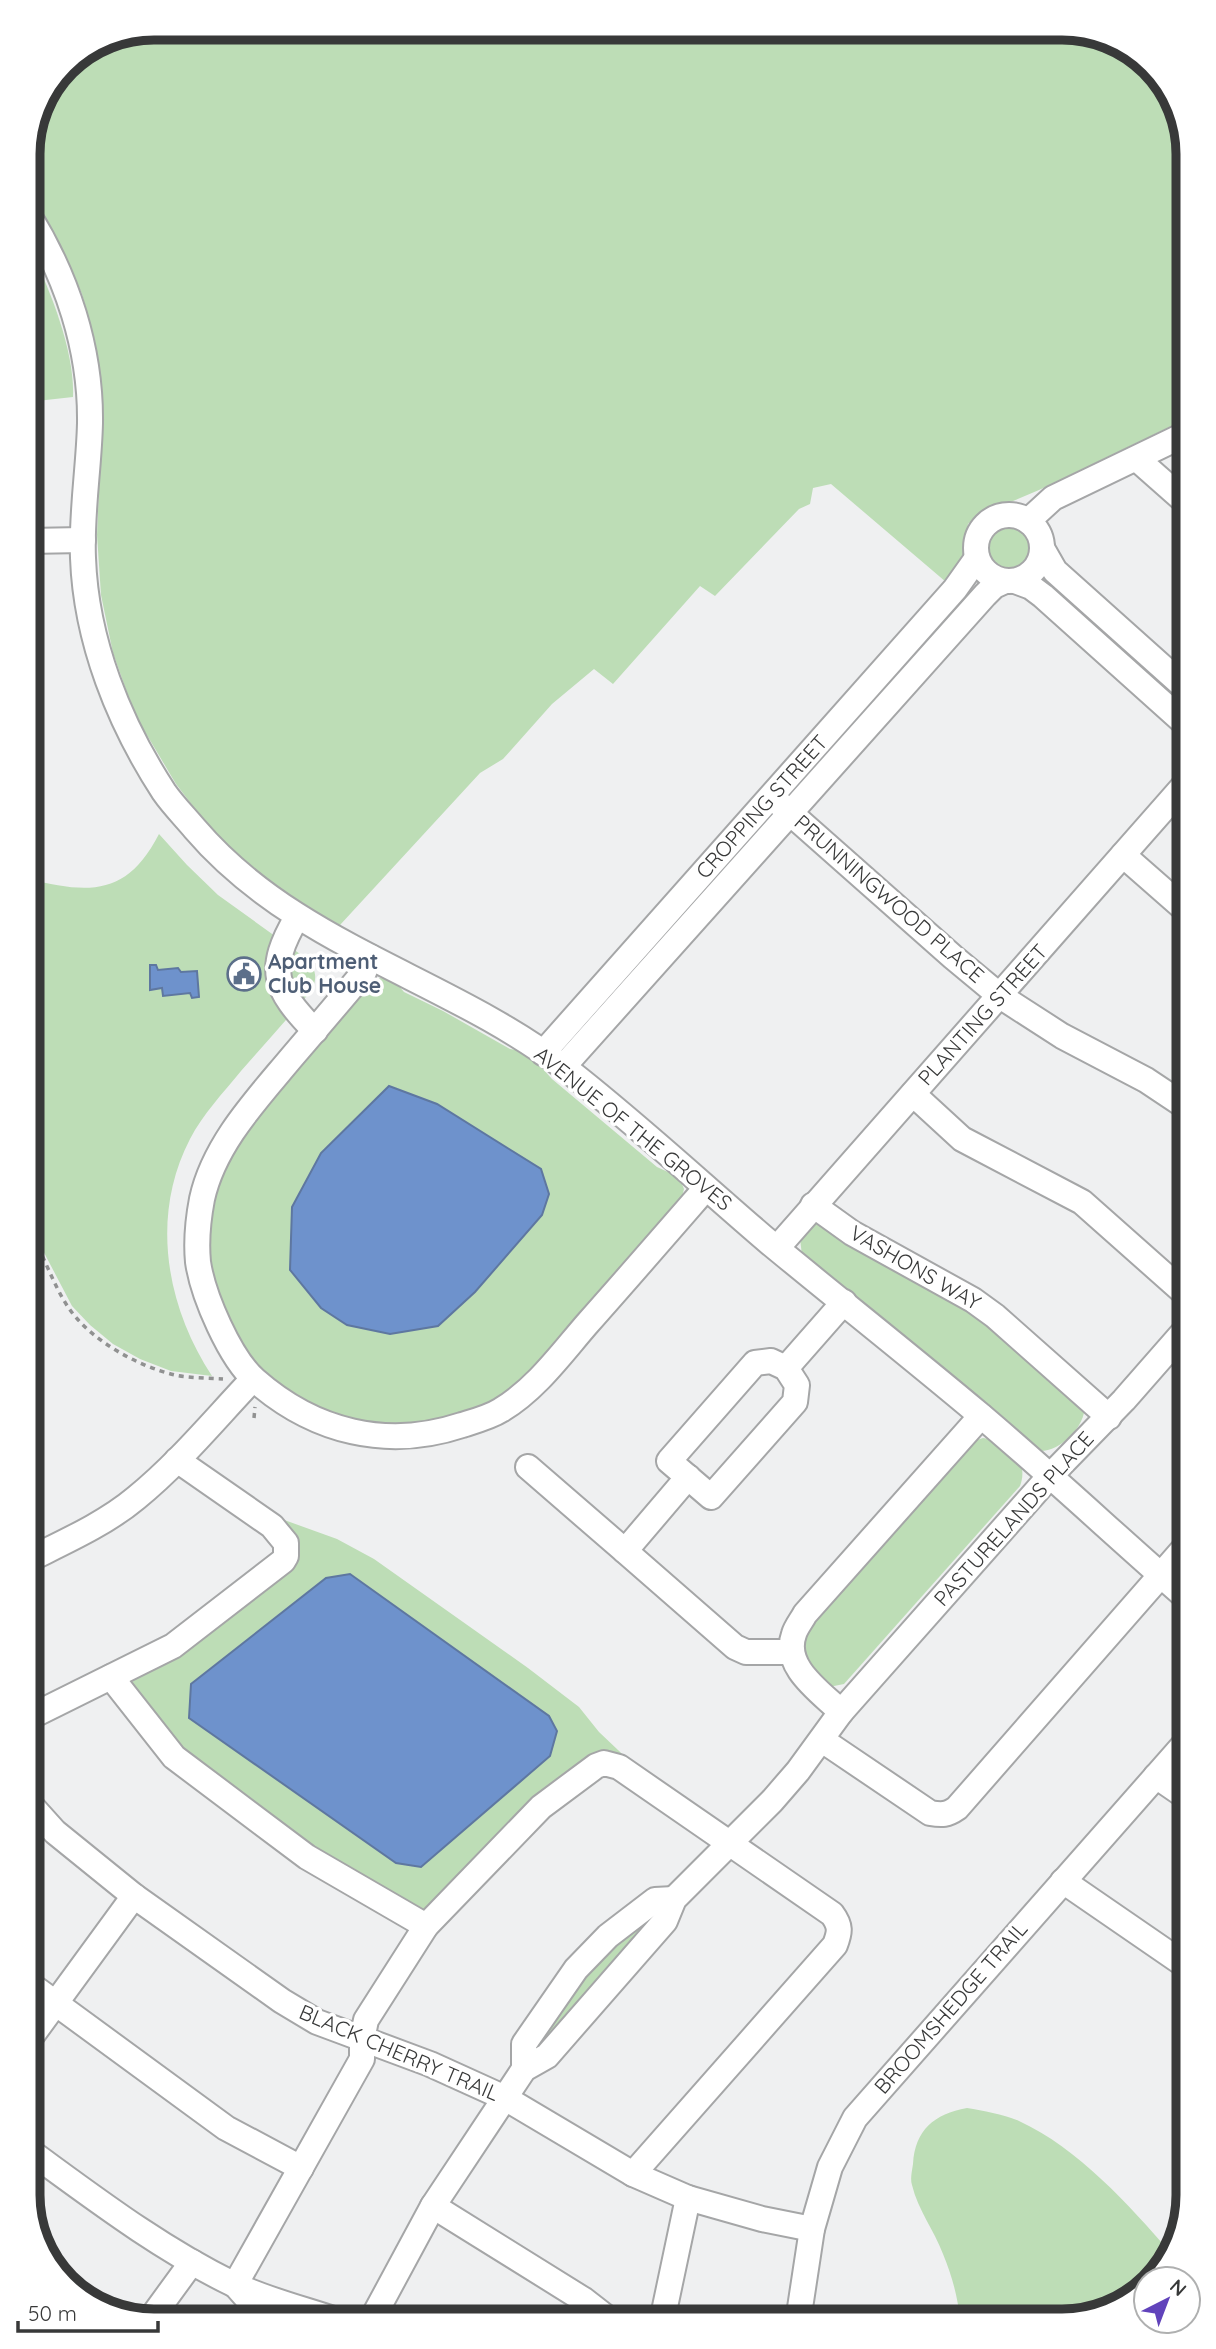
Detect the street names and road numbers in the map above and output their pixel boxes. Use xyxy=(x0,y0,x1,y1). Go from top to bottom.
street label: CROPPING STREET xyxy=(690,729,833,884)
street label: PRUNNINGWOOD PLACE xyxy=(789,809,990,988)
street label: PLANTING STREET xyxy=(912,938,1053,1090)
street label: AVENUE OF THE GROVES xyxy=(530,1041,738,1216)
street label: VASHONS WAY xyxy=(845,1219,986,1315)
street label: PASTURELANDS PLACE xyxy=(928,1426,1099,1611)
street label: BROOMSHEDGE TRAIL xyxy=(868,1916,1032,2099)
street label: BLACK CHERRY TRAIL xyxy=(296,1998,503,2106)

